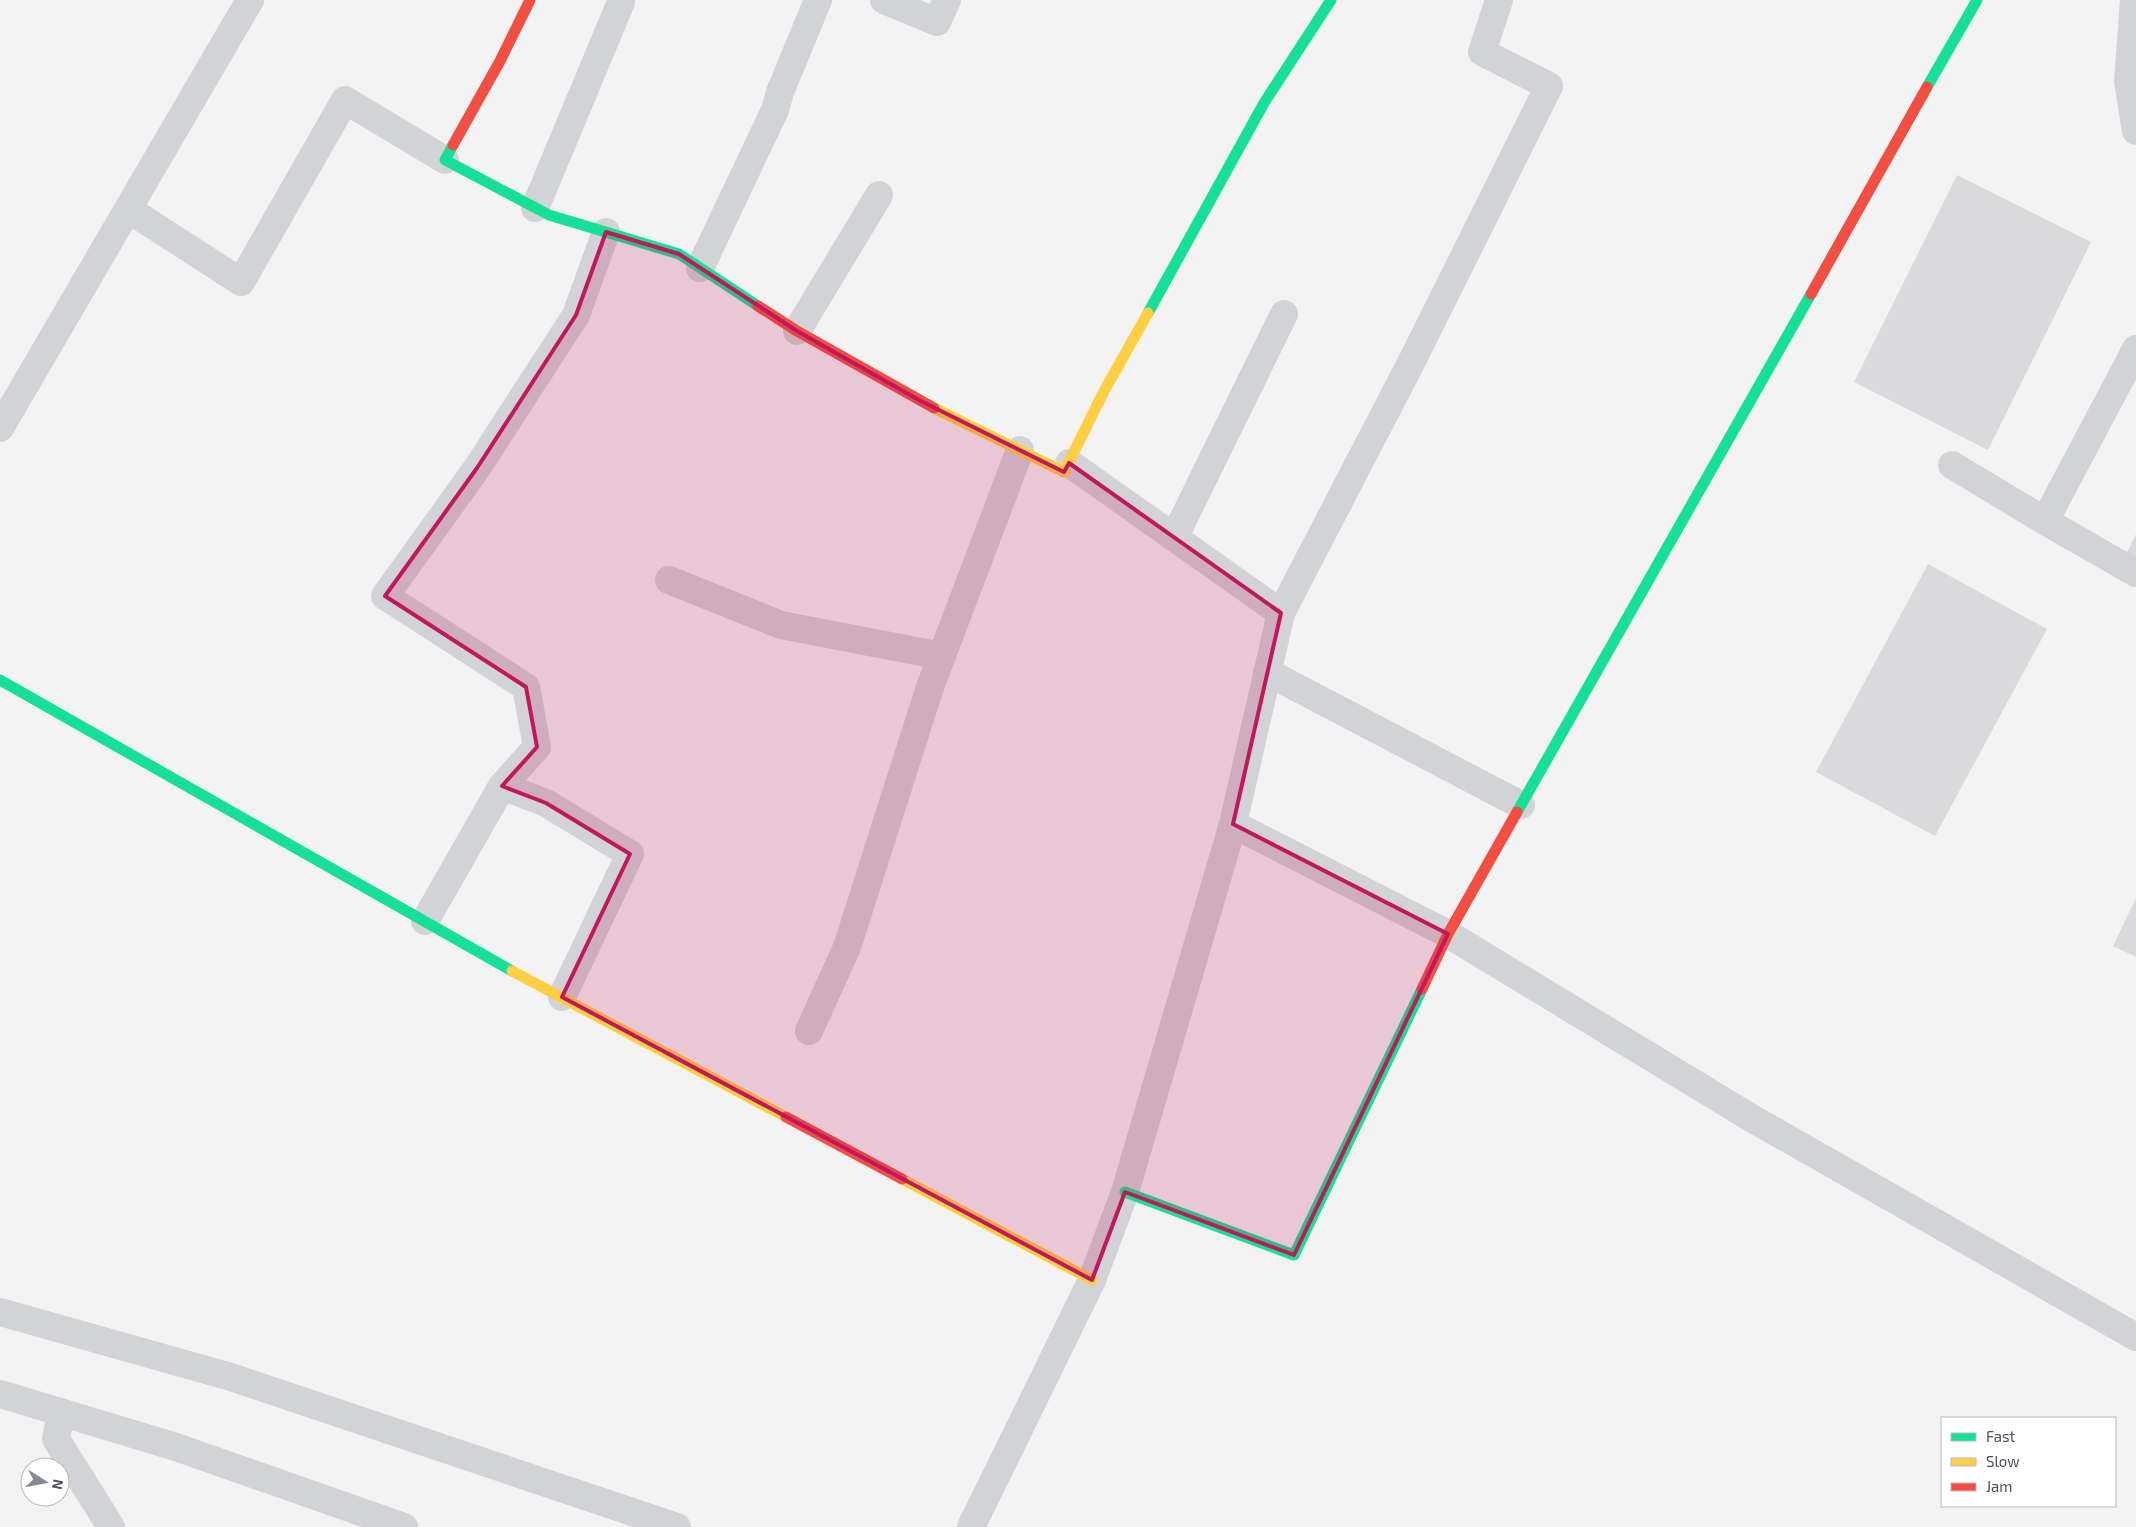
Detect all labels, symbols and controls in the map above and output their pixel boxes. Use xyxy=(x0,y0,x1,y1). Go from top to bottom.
legend xyxy=(1941,1417,2116,1507)
text: Fast xyxy=(1986,1427,2016,1445)
text: Slow xyxy=(1986,1452,2020,1470)
north arrow xyxy=(20,1457,70,1507)
text: Jam xyxy=(1986,1477,2012,1495)
text: N xyxy=(49,1478,68,1491)

